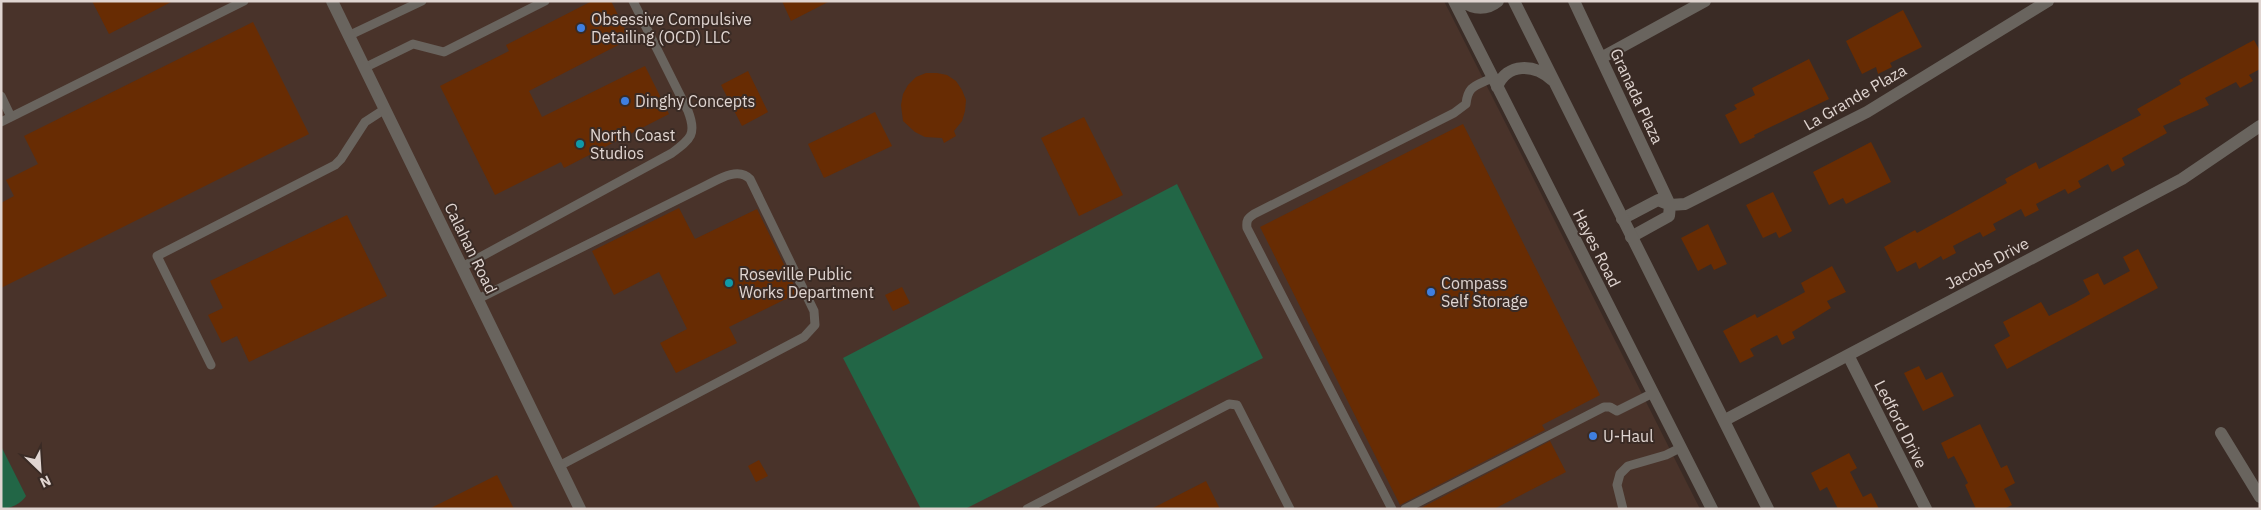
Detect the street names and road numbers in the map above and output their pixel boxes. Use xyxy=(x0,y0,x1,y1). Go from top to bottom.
street label: Granada Plaza xyxy=(1606,45,1668,147)
street label: La Grande Plaza xyxy=(1800,59,1910,134)
street label: Calahan Road xyxy=(440,199,502,297)
street label: Hayes Road xyxy=(1569,206,1625,290)
street label: Jacobs Drive xyxy=(1942,233,2032,293)
street label: Ledford Drive xyxy=(1870,377,1932,471)

